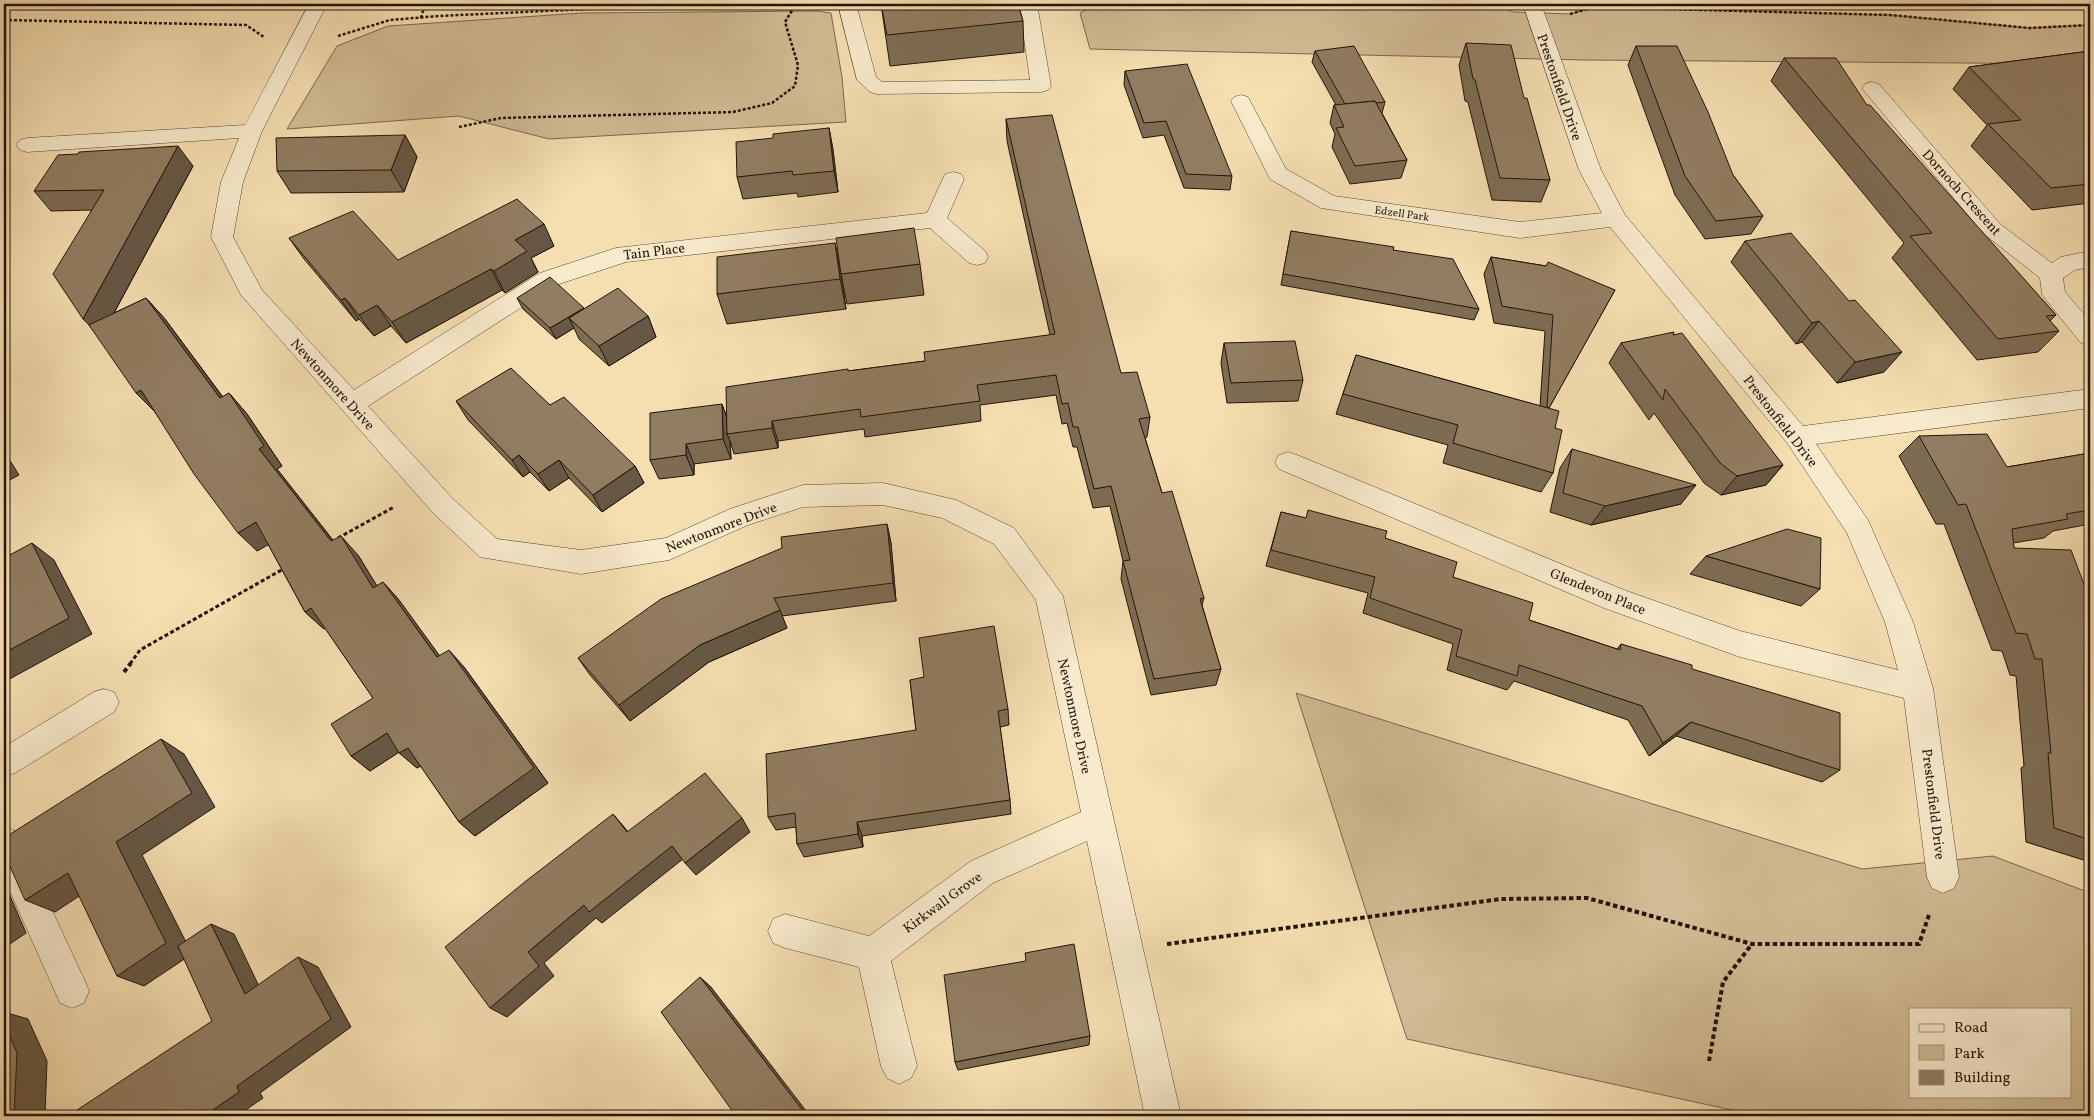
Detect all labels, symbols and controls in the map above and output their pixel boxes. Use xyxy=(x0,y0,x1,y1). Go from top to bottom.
street label: Prestonfield Drive xyxy=(1531,32,1586,144)
street label: Dornoch Crescent xyxy=(1917,146,2005,240)
street label: Edzell Park xyxy=(1374,203,1430,226)
street label: Tain Place xyxy=(622,239,686,266)
street label: Newtonmore Drive xyxy=(285,335,379,435)
street label: Prestonfield Drive xyxy=(1738,372,1822,472)
street label: Newtonmore Drive xyxy=(663,498,780,558)
street label: Glendevon Place xyxy=(1547,565,1649,620)
street label: Newtonmore Drive xyxy=(1052,657,1095,776)
street label: Prestonfield Drive xyxy=(1916,748,1949,861)
street label: Kirkwall Grove xyxy=(899,868,987,938)
legend xyxy=(1909,1008,2072,1098)
text: Road xyxy=(1954,1018,1988,1039)
text: Park xyxy=(1954,1044,1985,1065)
text: Building xyxy=(1954,1068,2011,1089)

